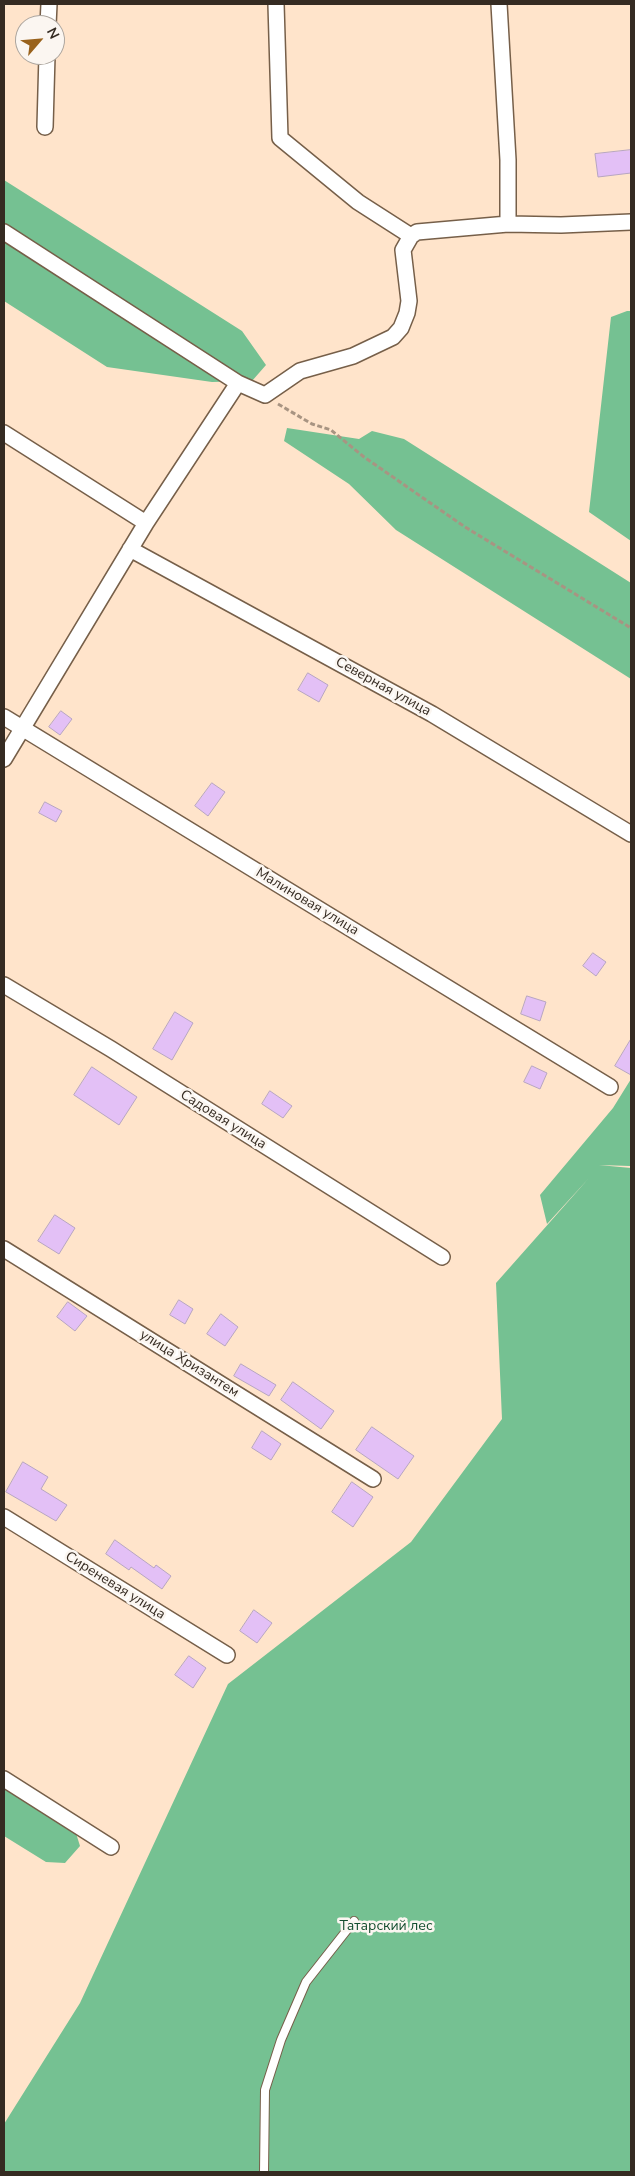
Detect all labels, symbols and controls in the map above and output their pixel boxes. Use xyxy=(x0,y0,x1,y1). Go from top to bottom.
north arrow xyxy=(15,15,65,65)
text: N xyxy=(42,24,64,42)
street label: Северная улица xyxy=(332,654,434,720)
street label: Малиновая улица xyxy=(252,865,362,939)
street label: Садовая улица xyxy=(177,1087,269,1153)
street label: улица Хризантем xyxy=(136,1327,242,1401)
street label: Сиреневая улица xyxy=(62,1548,168,1624)
park label: Татарский лес xyxy=(339,1919,433,1935)

